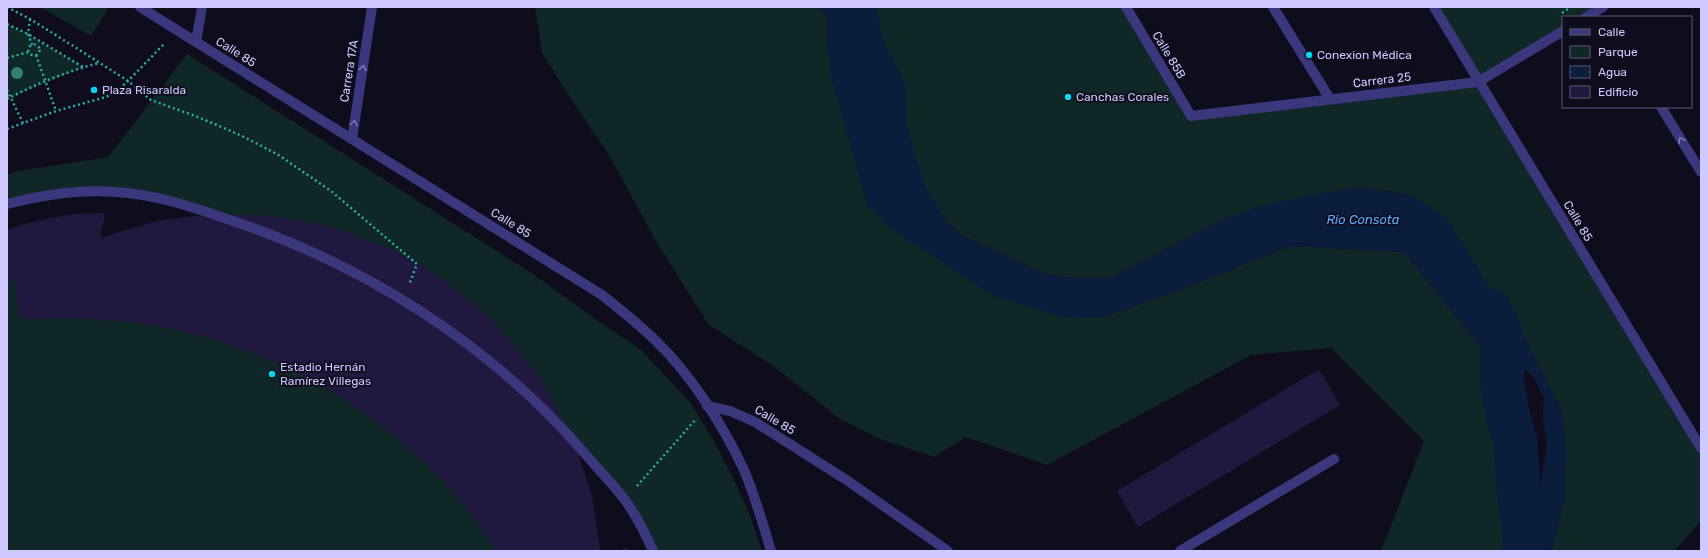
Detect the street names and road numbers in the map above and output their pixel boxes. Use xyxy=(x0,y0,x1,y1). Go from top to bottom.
street label: Calle 85B xyxy=(1149,29,1189,81)
street label: Calle 85 xyxy=(213,34,259,70)
street label: Carrera 17A xyxy=(337,39,361,103)
street label: Carrera 25 xyxy=(1352,69,1412,91)
street label: Calle 85 xyxy=(1560,198,1596,244)
street label: Calle 85 xyxy=(488,205,534,241)
street label: Calle 85 xyxy=(752,402,798,438)

